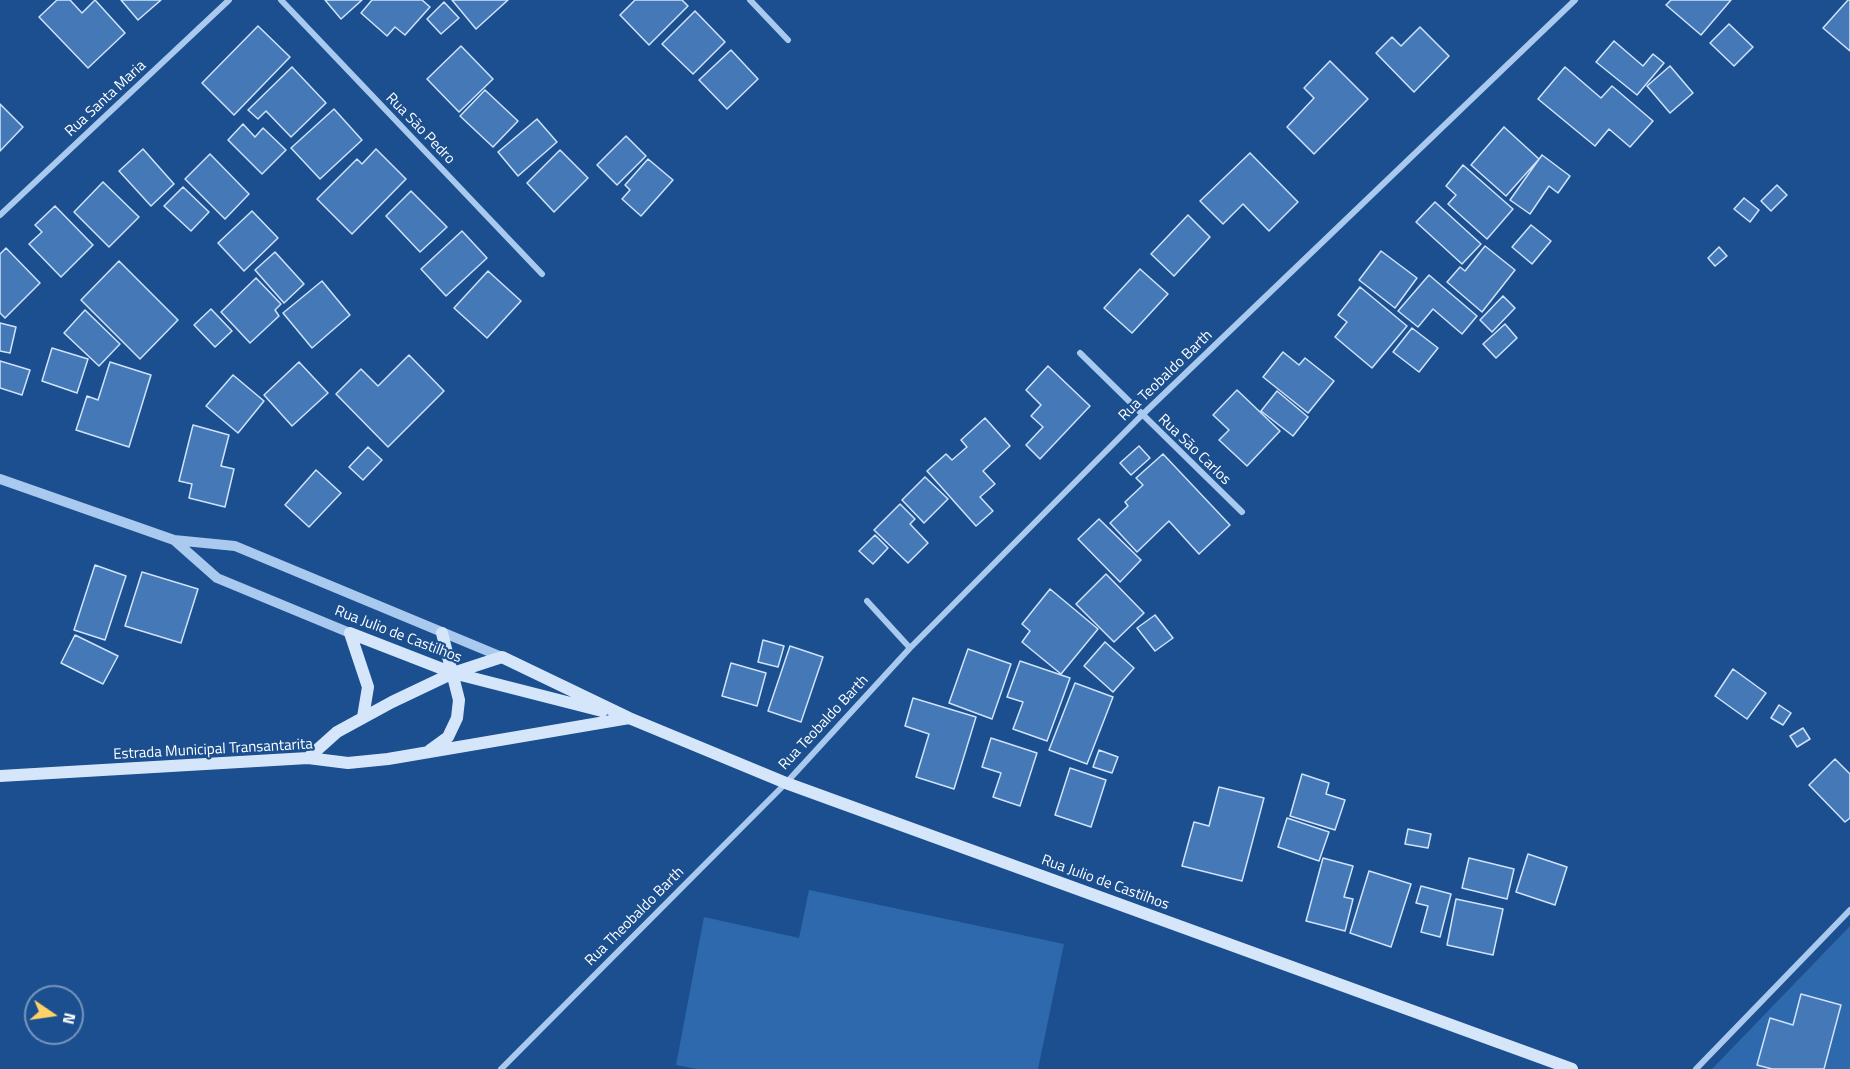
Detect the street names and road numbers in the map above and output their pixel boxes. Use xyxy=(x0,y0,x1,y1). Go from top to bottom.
street label: Rua Santa Maria xyxy=(62,57,150,141)
street label: Rua São Pedro xyxy=(382,90,458,168)
street label: Rua Teobaldo Barth xyxy=(1115,327,1217,425)
street label: Rua São Carlos xyxy=(1154,411,1234,489)
street label: Rua Julio de Castilhos xyxy=(332,602,464,668)
street label: Rua Teobaldo Barth xyxy=(775,672,873,774)
street label: Estrada Municipal Transantarita xyxy=(113,736,313,764)
street label: Rua Julio de Castilhos xyxy=(1039,852,1171,914)
street label: Rua Theobaldo Barth xyxy=(582,864,688,970)

